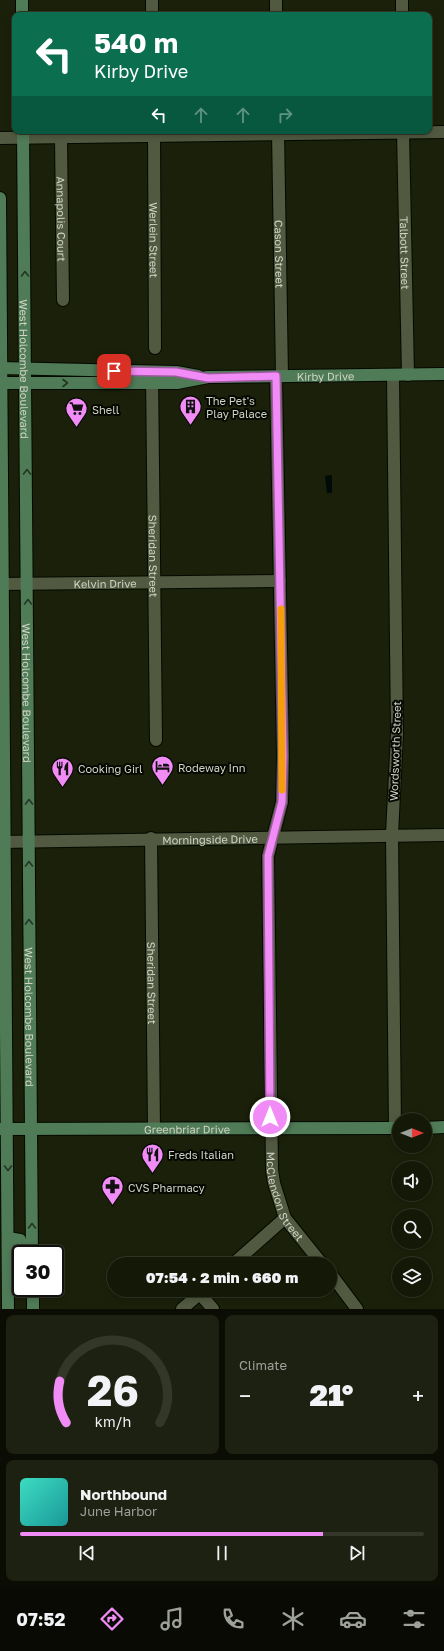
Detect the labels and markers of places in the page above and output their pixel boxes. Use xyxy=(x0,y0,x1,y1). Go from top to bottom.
pin xyxy=(97,354,131,388)
building icon: The Pet's Play Palace xyxy=(177,393,203,426)
place label: The Pet's Play Palace xyxy=(206,394,267,420)
supermarket icon: Shell xyxy=(64,396,90,429)
place label: Shell xyxy=(92,403,120,416)
hotel icon: Rodeway Inn xyxy=(150,754,176,787)
restaurant icon: Cooking Girl xyxy=(49,755,75,788)
place label: Rodeway Inn xyxy=(178,761,246,774)
place label: Cooking Girl xyxy=(78,762,143,775)
restaurant icon: Freds Italian xyxy=(140,1141,166,1174)
place label: Freds Italian xyxy=(168,1148,234,1161)
pharmacy icon: CVS Pharmacy xyxy=(99,1174,125,1207)
place label: CVS Pharmacy xyxy=(128,1181,205,1194)

